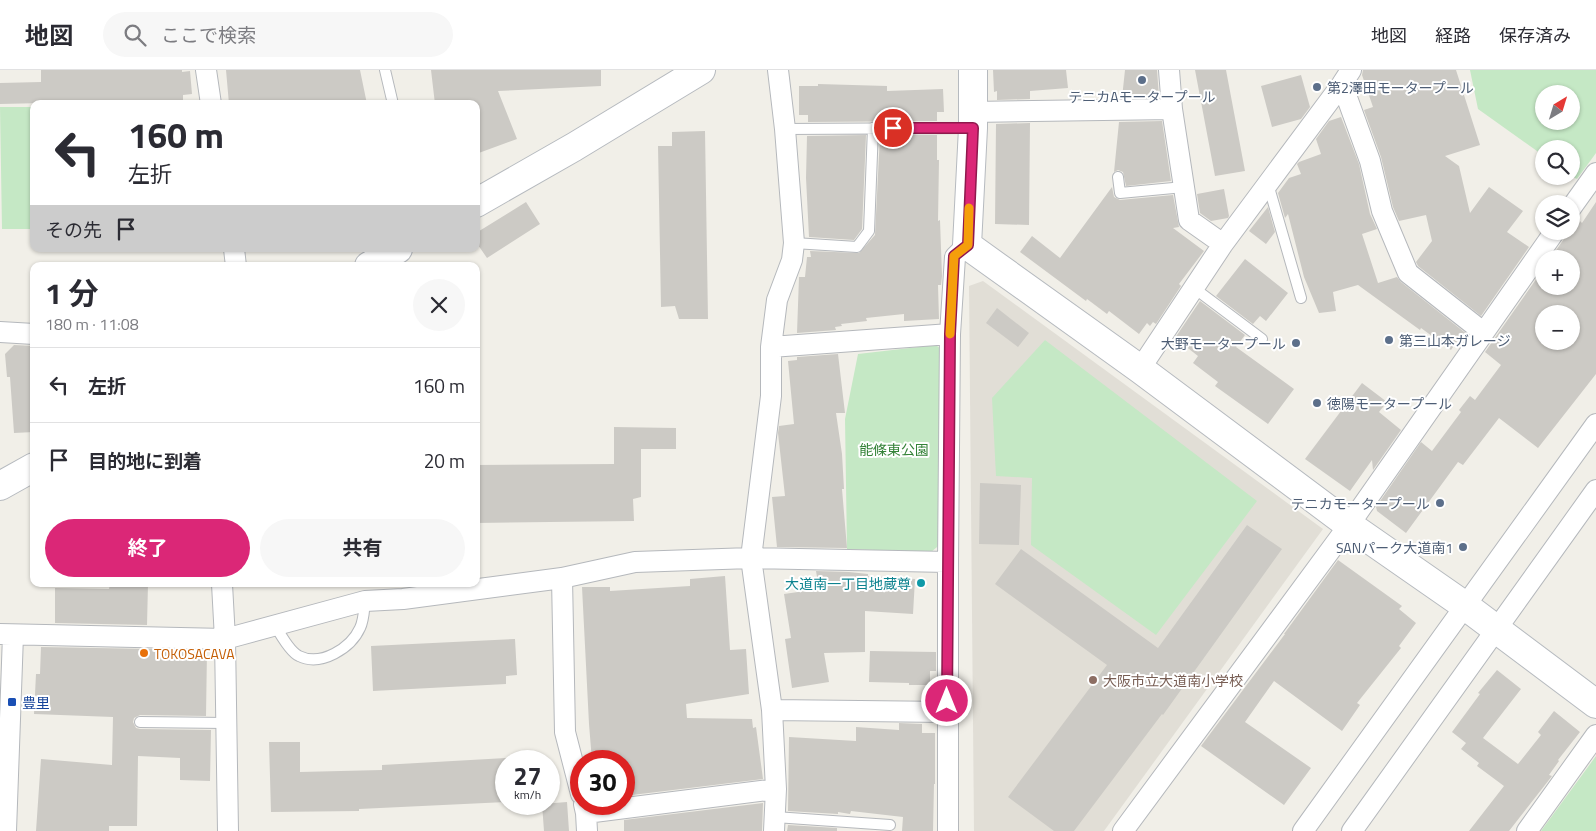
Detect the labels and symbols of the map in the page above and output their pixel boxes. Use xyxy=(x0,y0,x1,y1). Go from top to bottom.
marker: テニカAモータープール xyxy=(1136,74,1148,86)
place label: 第2澤田モータープール xyxy=(1327,77,1474,98)
marker: 第2澤田モータープール xyxy=(1311,81,1323,93)
north arrow xyxy=(1535,85,1580,130)
place label: テニカAモータープール xyxy=(1068,86,1216,107)
pin xyxy=(872,107,914,149)
place label: 第三山本ガレージ xyxy=(1399,330,1511,351)
place label: 大野モータープール xyxy=(1161,333,1286,354)
marker: 第三山本ガレージ xyxy=(1383,334,1395,346)
marker: 大野モータープール xyxy=(1290,337,1302,349)
place label: 徳陽モータープール xyxy=(1327,393,1452,414)
marker: 徳陽モータープール xyxy=(1311,397,1323,409)
park label: 能條東公園 xyxy=(859,439,929,460)
place label: テニカモータープール xyxy=(1291,493,1430,514)
marker: テニカモータープール xyxy=(1434,497,1446,509)
place label: SANパーク大道南1 xyxy=(1336,537,1453,558)
marker: SANパーク大道南1 xyxy=(1457,541,1469,553)
place label: 大道南一丁目地蔵尊 xyxy=(785,573,911,594)
marker: 大道南一丁目地蔵尊 xyxy=(915,577,927,589)
place label: TOKOSACAVA xyxy=(154,643,235,664)
marker: TOKOSACAVA xyxy=(138,647,150,659)
place label: 大阪市立大道南小学校 xyxy=(1103,670,1243,691)
position arrow xyxy=(920,674,972,726)
marker: 大阪市立大道南小学校 xyxy=(1087,674,1099,686)
place label: 豊里 xyxy=(22,692,50,713)
marker: 豊里 xyxy=(6,696,18,708)
speed limit sign: 30 xyxy=(570,750,635,815)

